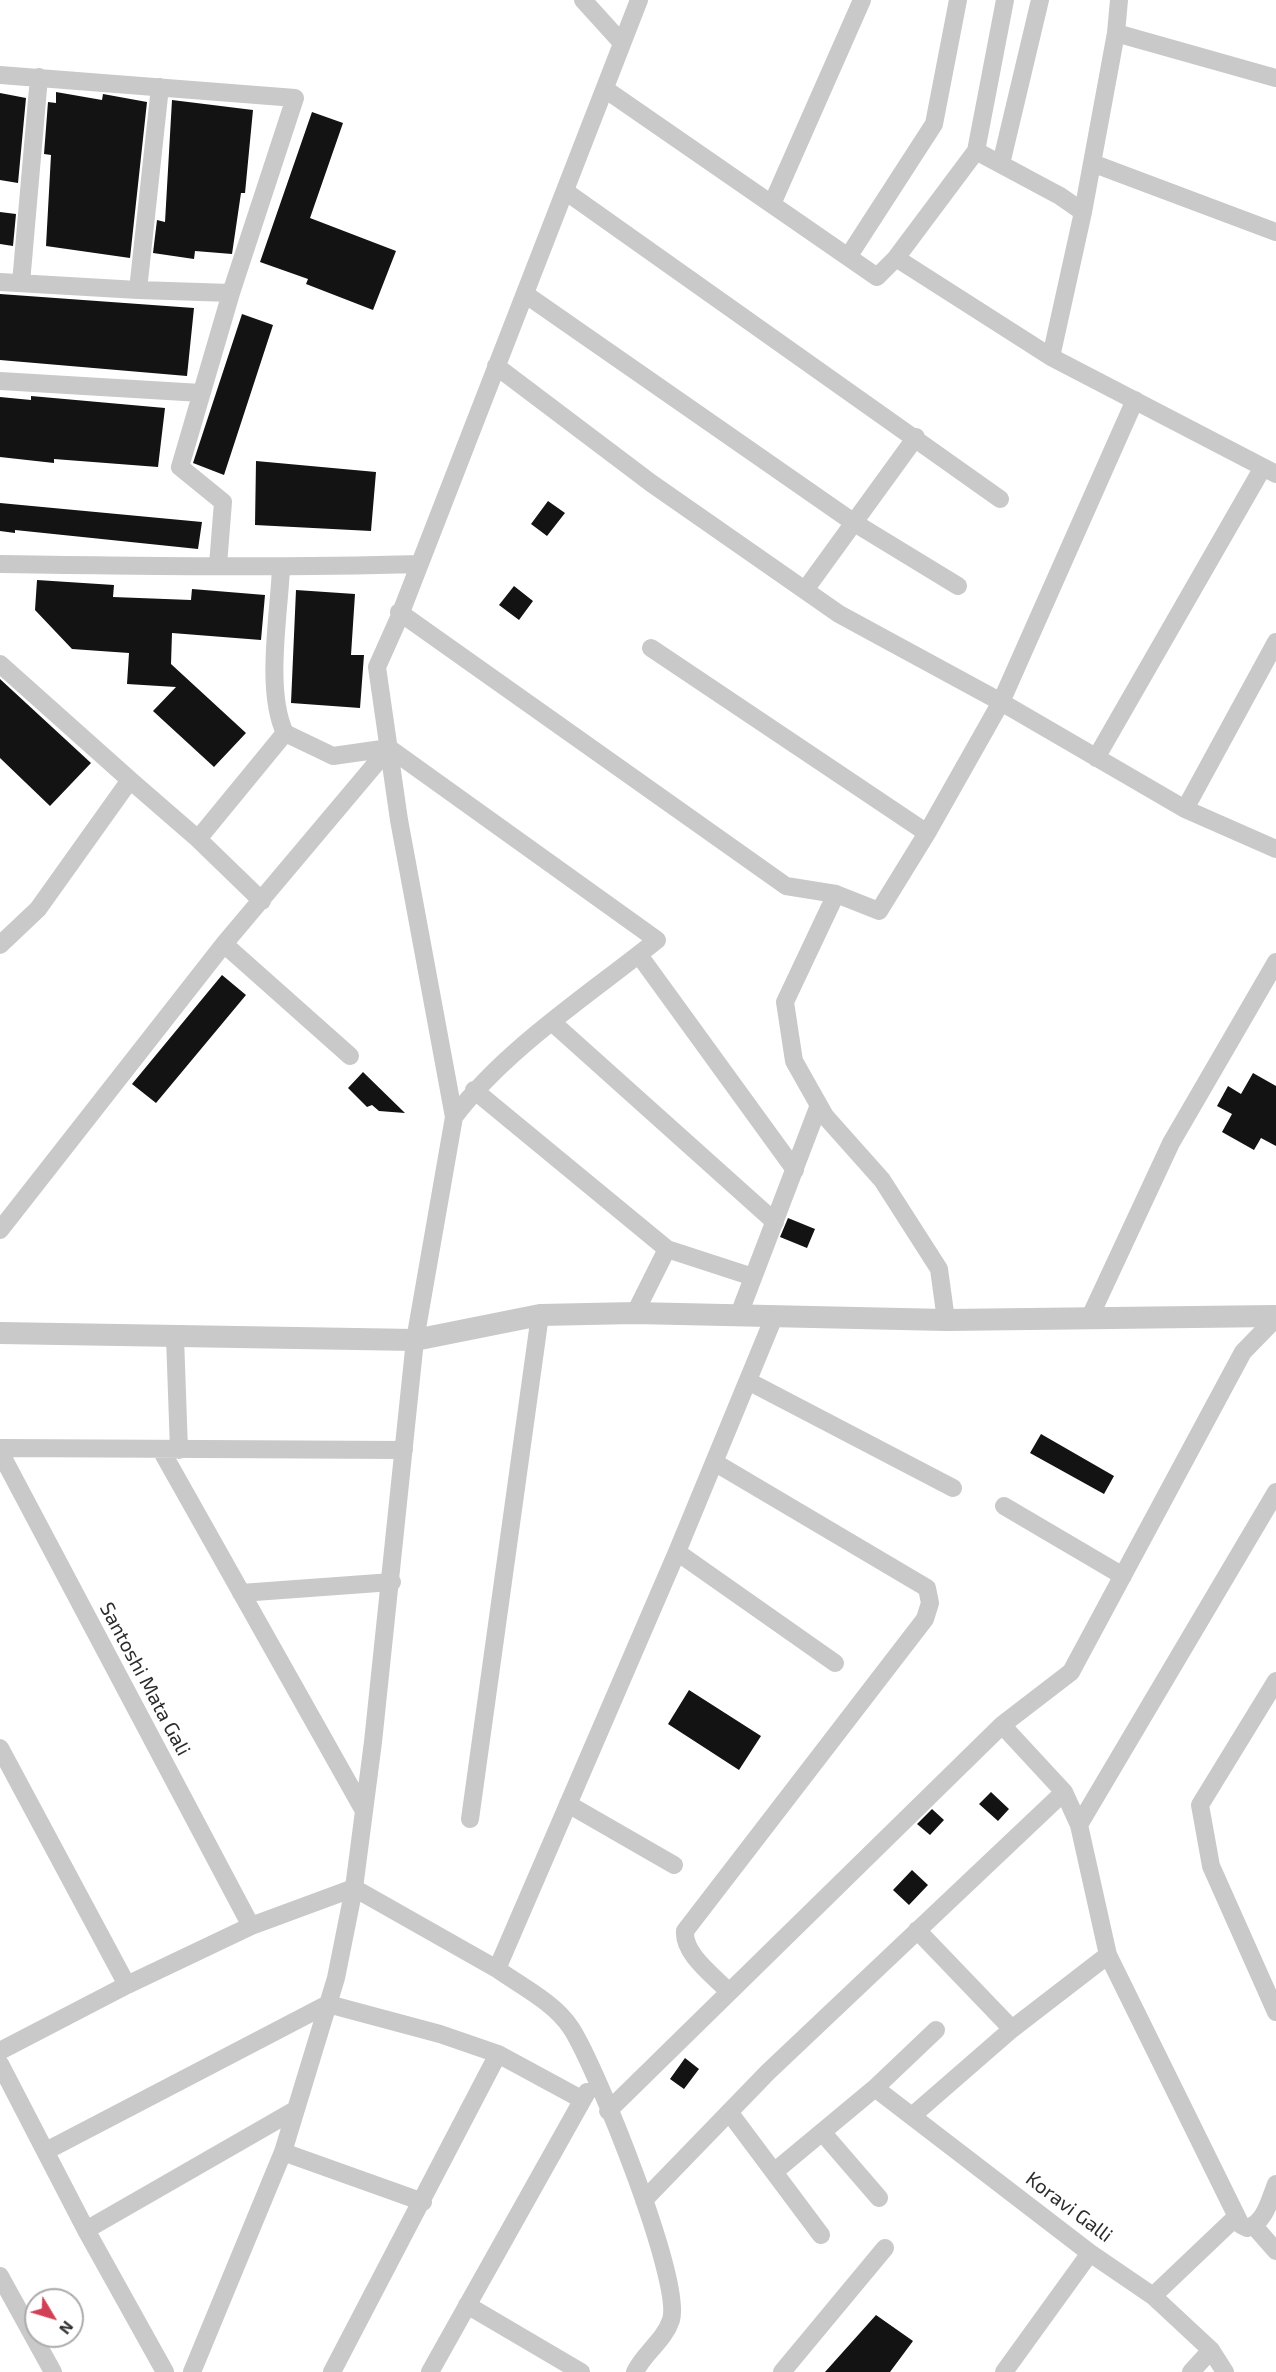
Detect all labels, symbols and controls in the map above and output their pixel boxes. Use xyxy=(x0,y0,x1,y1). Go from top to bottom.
street label: Santoshi Mata Gali xyxy=(94,1598,196,1760)
street label: Koravi Galli xyxy=(1021,2167,1117,2247)
north arrow xyxy=(24,2288,84,2348)
text: N xyxy=(56,2318,78,2339)

